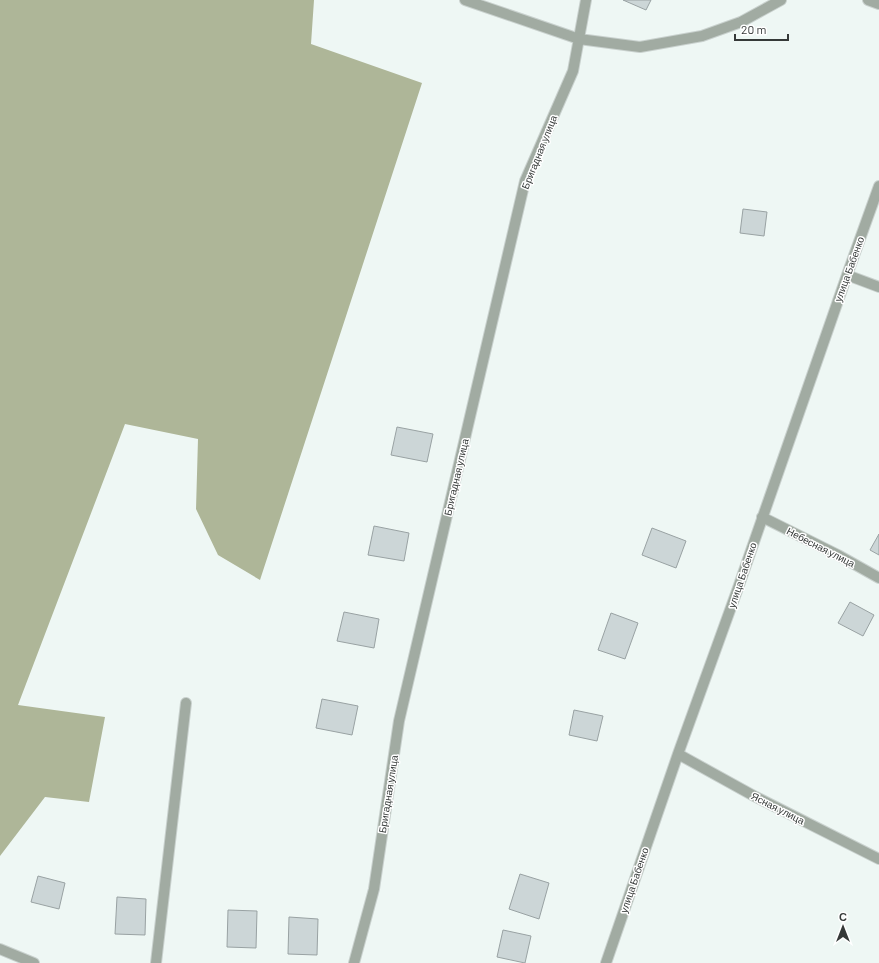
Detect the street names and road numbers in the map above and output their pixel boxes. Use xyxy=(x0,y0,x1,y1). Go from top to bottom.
street label: Бригадная улица xyxy=(519,113,559,191)
street label: улица Бабенко xyxy=(832,234,866,303)
street label: Бригадная улица xyxy=(441,437,471,517)
street label: Небесная улица xyxy=(785,525,857,570)
street label: улица Бабенко xyxy=(725,540,759,609)
street label: Бригадная улица xyxy=(376,754,400,834)
street label: Ясная улица xyxy=(749,789,807,827)
street label: улица Бабенко xyxy=(617,845,651,914)

